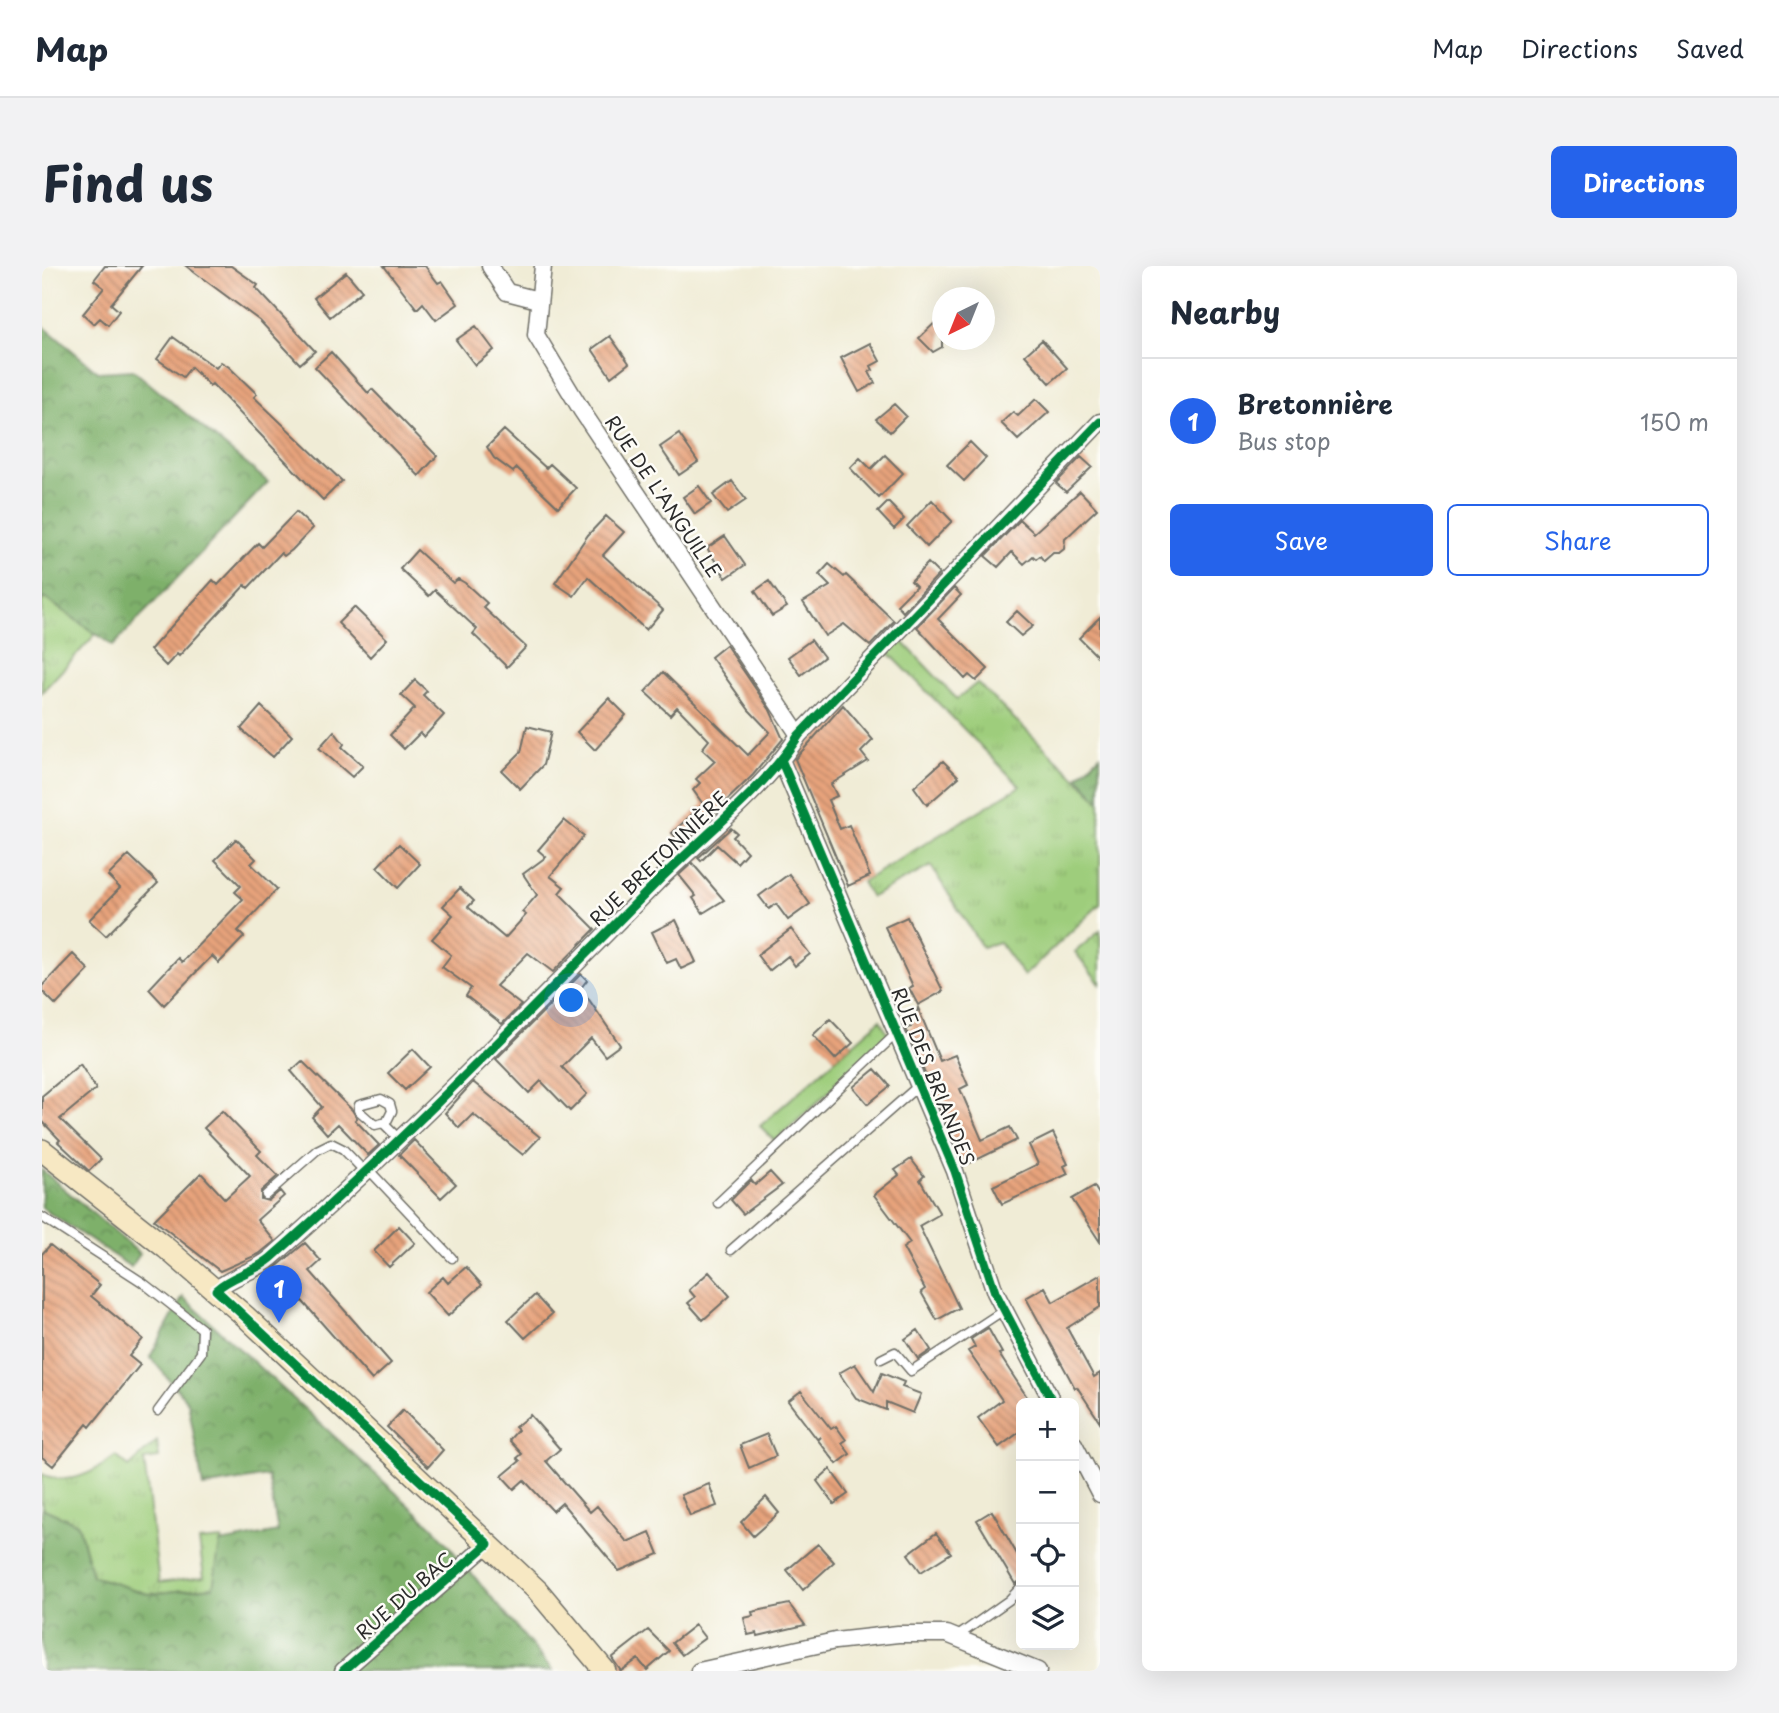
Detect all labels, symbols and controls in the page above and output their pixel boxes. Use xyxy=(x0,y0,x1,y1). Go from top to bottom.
text: Map xyxy=(35,23,108,73)
text: Map xyxy=(1432,30,1483,66)
text: Directions xyxy=(1521,30,1638,66)
text: Saved xyxy=(1676,30,1744,66)
text: Find us xyxy=(42,145,213,219)
button: Directions xyxy=(1551,146,1737,218)
north arrow xyxy=(932,287,995,350)
text: Nearby xyxy=(1170,289,1280,334)
text: Bretonnière xyxy=(1237,384,1393,423)
text: 1 xyxy=(1188,404,1199,439)
text: 150 m xyxy=(1640,404,1709,439)
street label: RUE DE L'ANGUILLE xyxy=(599,409,729,583)
text: Bus stop xyxy=(1237,423,1331,458)
button: Save xyxy=(1170,504,1433,576)
button: Share xyxy=(1447,504,1709,576)
street label: RUE BRETONNIÈRE xyxy=(582,784,734,932)
your location xyxy=(554,983,588,1017)
street label: RUE DES BRIANDES xyxy=(885,983,983,1169)
pin: 1 xyxy=(256,1265,302,1323)
map controls xyxy=(1016,1398,1079,1650)
button: + xyxy=(1016,1398,1079,1461)
button: − xyxy=(1016,1461,1079,1524)
button: locate xyxy=(1016,1524,1079,1587)
street label: RUE DU BAC xyxy=(349,1545,459,1645)
button: layers xyxy=(1016,1587,1079,1650)

